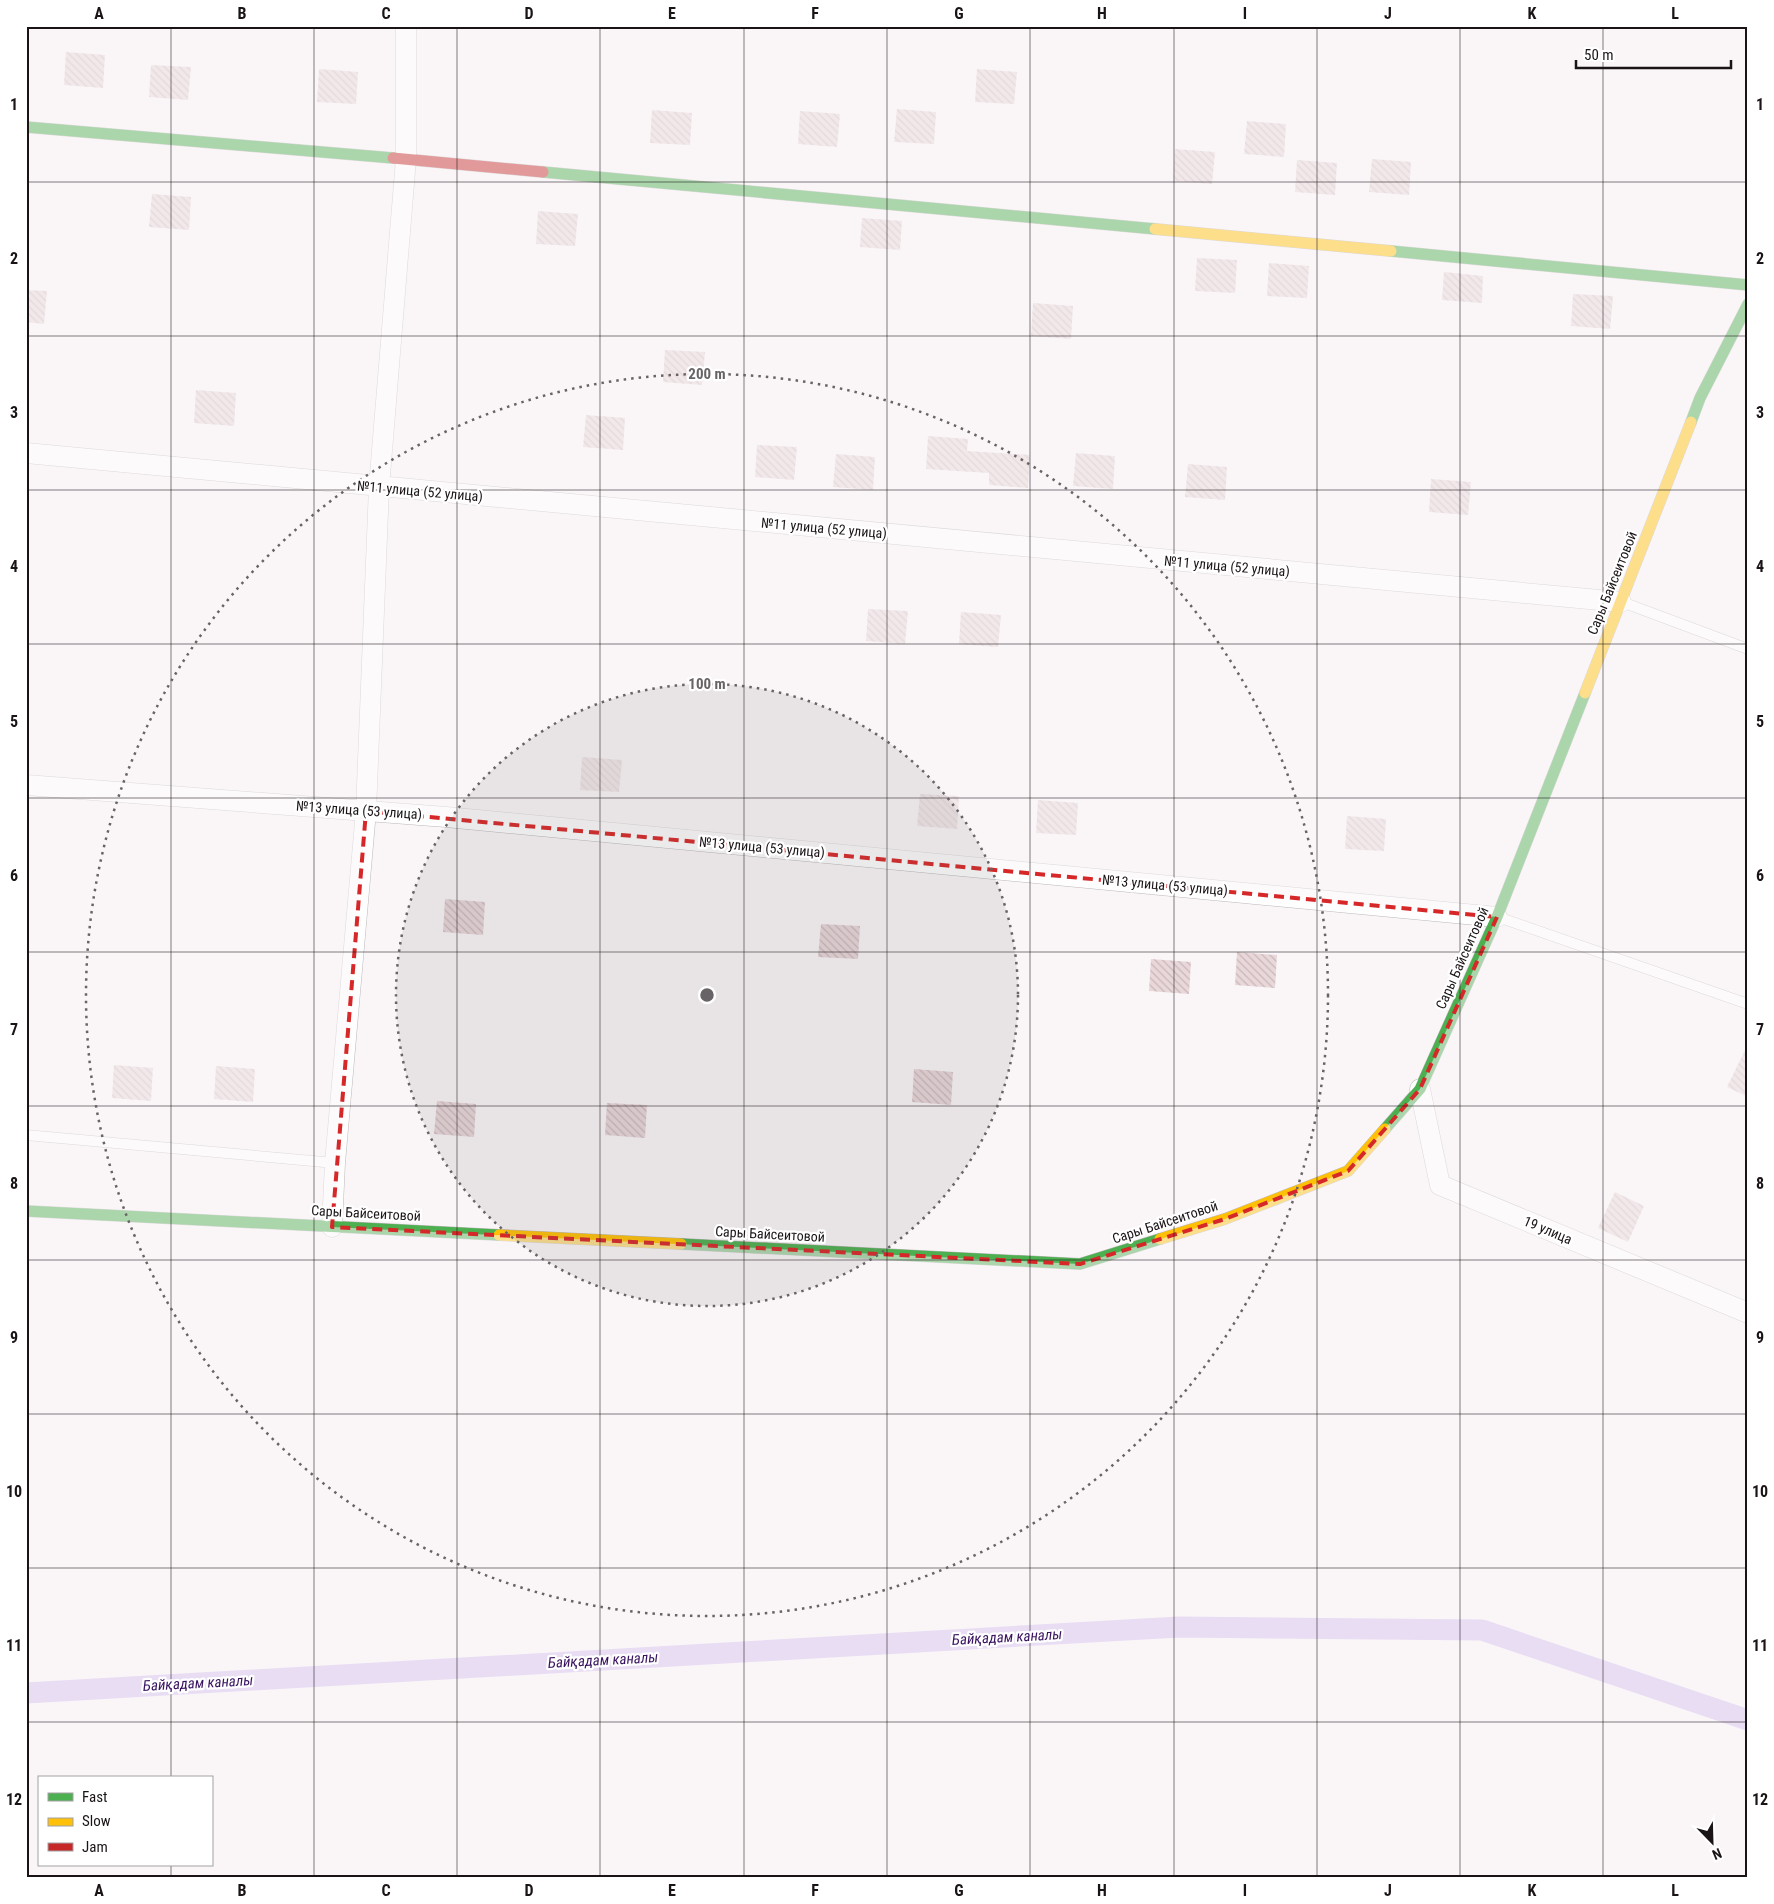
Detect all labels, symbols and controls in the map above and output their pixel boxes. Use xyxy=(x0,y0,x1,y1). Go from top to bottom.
text: A xyxy=(94,4,104,23)
text: B xyxy=(238,4,247,23)
text: C xyxy=(381,4,391,23)
text: D xyxy=(524,4,534,23)
text: E xyxy=(668,4,676,23)
text: F xyxy=(811,4,819,23)
text: G xyxy=(954,4,964,23)
text: H xyxy=(1097,4,1107,23)
text: I xyxy=(1243,4,1247,23)
text: J xyxy=(1384,4,1392,23)
text: K xyxy=(1528,4,1537,23)
text: L xyxy=(1671,4,1679,23)
scale bar xyxy=(1576,38,1732,70)
text: 50 m xyxy=(1584,46,1614,64)
text: 1 xyxy=(10,95,18,114)
text: 1 xyxy=(1756,95,1764,114)
text: 2 xyxy=(10,249,18,268)
text: 2 xyxy=(1756,249,1764,268)
text: 200 m xyxy=(688,365,726,383)
text: 3 xyxy=(10,403,18,422)
text: 3 xyxy=(1756,403,1764,422)
street label: №11 улица (52 улица) xyxy=(356,478,484,505)
street label: №11 улица (52 улица) xyxy=(760,515,888,542)
street label: Сары Байсеитовой xyxy=(1584,529,1640,637)
street label: №11 улица (52 улица) xyxy=(1163,553,1291,580)
text: 4 xyxy=(10,557,18,576)
text: 4 xyxy=(1756,557,1764,576)
text: 100 m xyxy=(688,675,726,693)
text: 5 xyxy=(10,712,18,731)
text: 5 xyxy=(1756,712,1764,731)
street label: №13 улица (53 улица) xyxy=(295,798,423,823)
street label: №13 улица (53 улица) xyxy=(698,834,826,861)
text: 6 xyxy=(10,866,18,885)
text: 6 xyxy=(1756,866,1764,885)
street label: №13 улица (53 улица) xyxy=(1101,872,1229,899)
street label: Сары Байсеитовой xyxy=(1432,905,1492,1011)
centre of rings xyxy=(698,986,716,1004)
text: 7 xyxy=(10,1020,18,1039)
text: 7 xyxy=(1756,1020,1764,1039)
text: 8 xyxy=(10,1174,18,1193)
text: 8 xyxy=(1756,1174,1764,1193)
street label: Сары Байсеитовой xyxy=(1110,1197,1220,1247)
street label: Сары Байсеитовой xyxy=(311,1202,421,1224)
street label: 19 улица xyxy=(1521,1213,1575,1247)
street label: Сары Байсеитовой xyxy=(715,1223,825,1245)
text: 9 xyxy=(10,1328,18,1347)
text: 9 xyxy=(1756,1328,1764,1347)
text: 10 xyxy=(6,1482,22,1501)
text: 10 xyxy=(1752,1482,1768,1501)
water label: Байқадам каналы xyxy=(951,1625,1063,1649)
text: 11 xyxy=(6,1636,22,1655)
text: 11 xyxy=(1752,1636,1768,1655)
water label: Байқадам каналы xyxy=(547,1648,659,1672)
water label: Байқадам каналы xyxy=(142,1671,254,1695)
legend xyxy=(38,1776,212,1866)
text: Fast xyxy=(82,1788,107,1806)
text: 12 xyxy=(6,1790,22,1809)
text: 12 xyxy=(1752,1790,1768,1809)
text: Slow xyxy=(82,1812,111,1830)
north arrow xyxy=(1686,1816,1736,1866)
text: Jam xyxy=(82,1838,108,1856)
text: N xyxy=(1710,1845,1724,1863)
text: A xyxy=(94,1881,104,1900)
text: B xyxy=(238,1881,247,1900)
text: C xyxy=(381,1881,391,1900)
text: D xyxy=(524,1881,534,1900)
text: E xyxy=(668,1881,676,1900)
text: F xyxy=(811,1881,819,1900)
text: G xyxy=(954,1881,964,1900)
text: H xyxy=(1097,1881,1107,1900)
text: I xyxy=(1243,1881,1247,1900)
text: J xyxy=(1384,1881,1392,1900)
text: K xyxy=(1528,1881,1537,1900)
text: L xyxy=(1671,1881,1679,1900)

